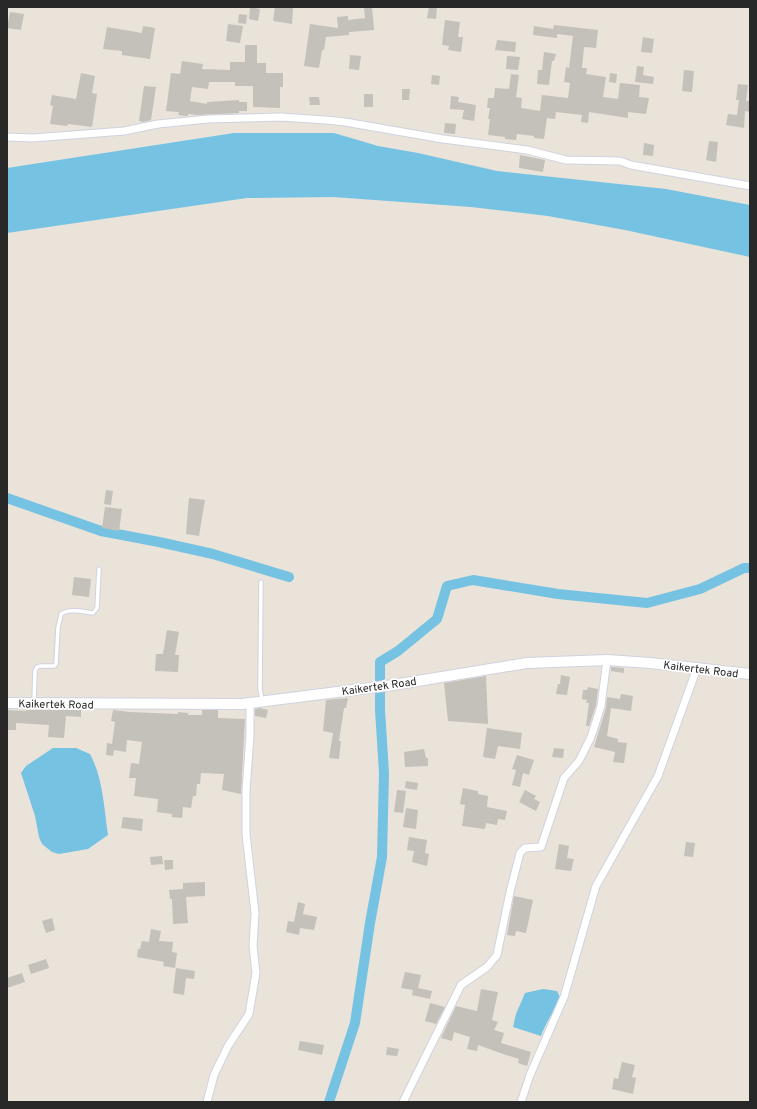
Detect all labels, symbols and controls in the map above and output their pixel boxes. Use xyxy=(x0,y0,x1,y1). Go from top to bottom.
street label: Kaikertek Road xyxy=(663,658,739,682)
street label: Kaikertek Road xyxy=(341,675,418,699)
street label: Kaikertek Road xyxy=(18,697,94,713)

